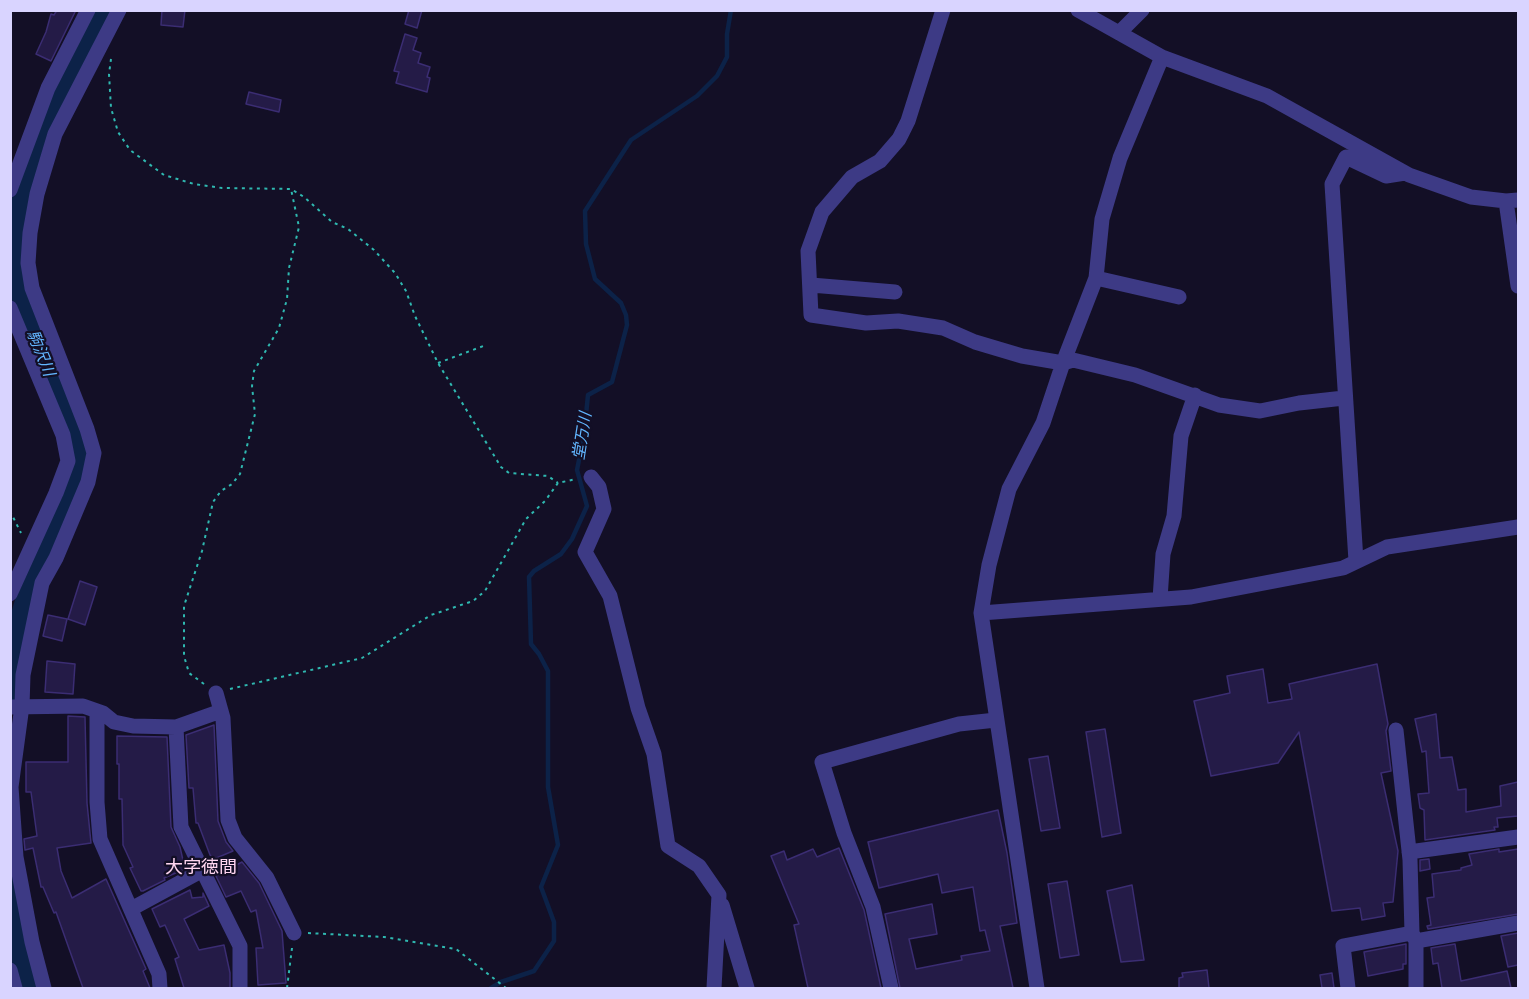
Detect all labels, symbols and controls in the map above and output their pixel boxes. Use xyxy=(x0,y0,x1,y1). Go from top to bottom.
water label: 駒沢川 xyxy=(23,327,59,379)
water label: 堂万川 xyxy=(569,411,595,461)
district label: 大字徳間 xyxy=(165,856,237,878)

